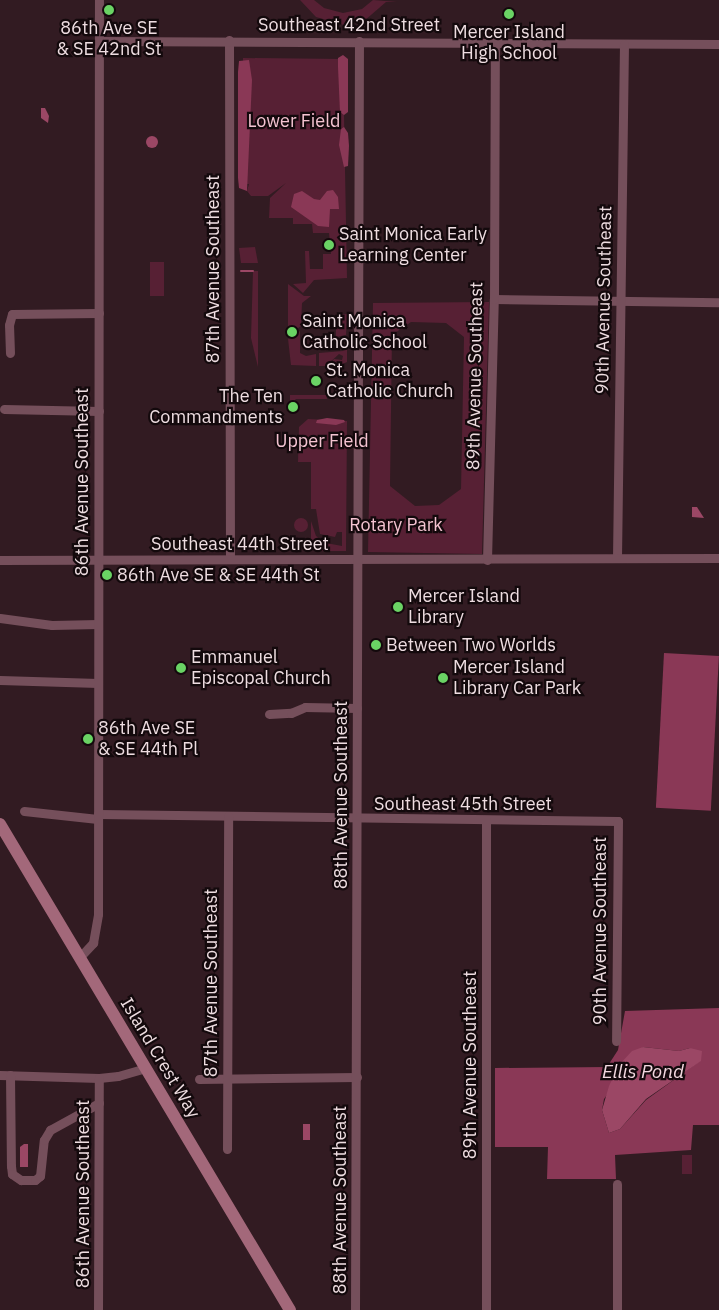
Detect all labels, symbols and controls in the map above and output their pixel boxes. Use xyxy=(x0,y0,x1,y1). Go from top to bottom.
marker: 86th Ave SE & SE 42nd St xyxy=(103,4,115,16)
marker: Mercer Island High School xyxy=(503,8,515,20)
street label: Southeast 42nd Street xyxy=(258,14,440,36)
place label: 86th Ave SE & SE 42nd St xyxy=(56,18,162,60)
place label: Mercer Island High School xyxy=(453,22,565,64)
park label: Lower Field xyxy=(247,110,341,132)
street label: 87th Avenue Southeast xyxy=(202,175,224,363)
street label: 90th Avenue Southeast xyxy=(592,206,616,394)
place label: Saint Monica Early Learning Center xyxy=(339,224,487,266)
marker: Saint Monica Early Learning Center xyxy=(323,239,335,251)
street label: 89th Avenue Southeast xyxy=(463,282,487,470)
place label: Saint Monica Catholic School xyxy=(302,311,427,354)
marker: Saint Monica Catholic School xyxy=(286,326,298,338)
place label: St. Monica Catholic Church xyxy=(326,360,454,402)
marker: St. Monica Catholic Church xyxy=(310,375,322,387)
place label: The Ten Commandments xyxy=(149,386,283,428)
street label: 86th Avenue Southeast xyxy=(71,388,93,576)
marker: The Ten Commandments xyxy=(287,401,299,413)
park label: Upper Field xyxy=(275,430,369,452)
park label: Rotary Park xyxy=(349,514,443,536)
street label: Southeast 44th Street xyxy=(151,533,329,555)
place label: 86th Ave SE & SE 44th St xyxy=(117,564,320,586)
marker: 86th Ave SE & SE 44th St xyxy=(101,569,113,581)
place label: Mercer Island Library xyxy=(408,586,520,628)
marker: Mercer Island Library xyxy=(392,601,404,613)
place label: Between Two Worlds xyxy=(386,634,556,656)
marker: Between Two Worlds xyxy=(370,639,382,651)
place label: Emmanuel Episcopal Church xyxy=(191,647,331,690)
place label: Mercer Island Library Car Park xyxy=(453,657,581,700)
marker: Emmanuel Episcopal Church xyxy=(175,662,187,674)
marker: Mercer Island Library Car Park xyxy=(437,672,449,684)
street label: 88th Avenue Southeast xyxy=(330,701,352,889)
place label: 86th Ave SE & SE 44th Pl xyxy=(98,718,198,761)
marker: 86th Ave SE & SE 44th Pl xyxy=(82,733,94,745)
street label: Southeast 45th Street xyxy=(374,793,552,815)
street label: 90th Avenue Southeast xyxy=(589,837,611,1025)
street label: 87th Avenue Southeast xyxy=(200,889,222,1077)
street label: 89th Avenue Southeast xyxy=(459,971,481,1159)
street label: Island Crest Way xyxy=(116,994,204,1122)
water label: Ellis Pond xyxy=(602,1061,684,1083)
street label: 86th Avenue Southeast xyxy=(72,1100,94,1288)
street label: 88th Avenue Southeast xyxy=(329,1106,351,1294)

